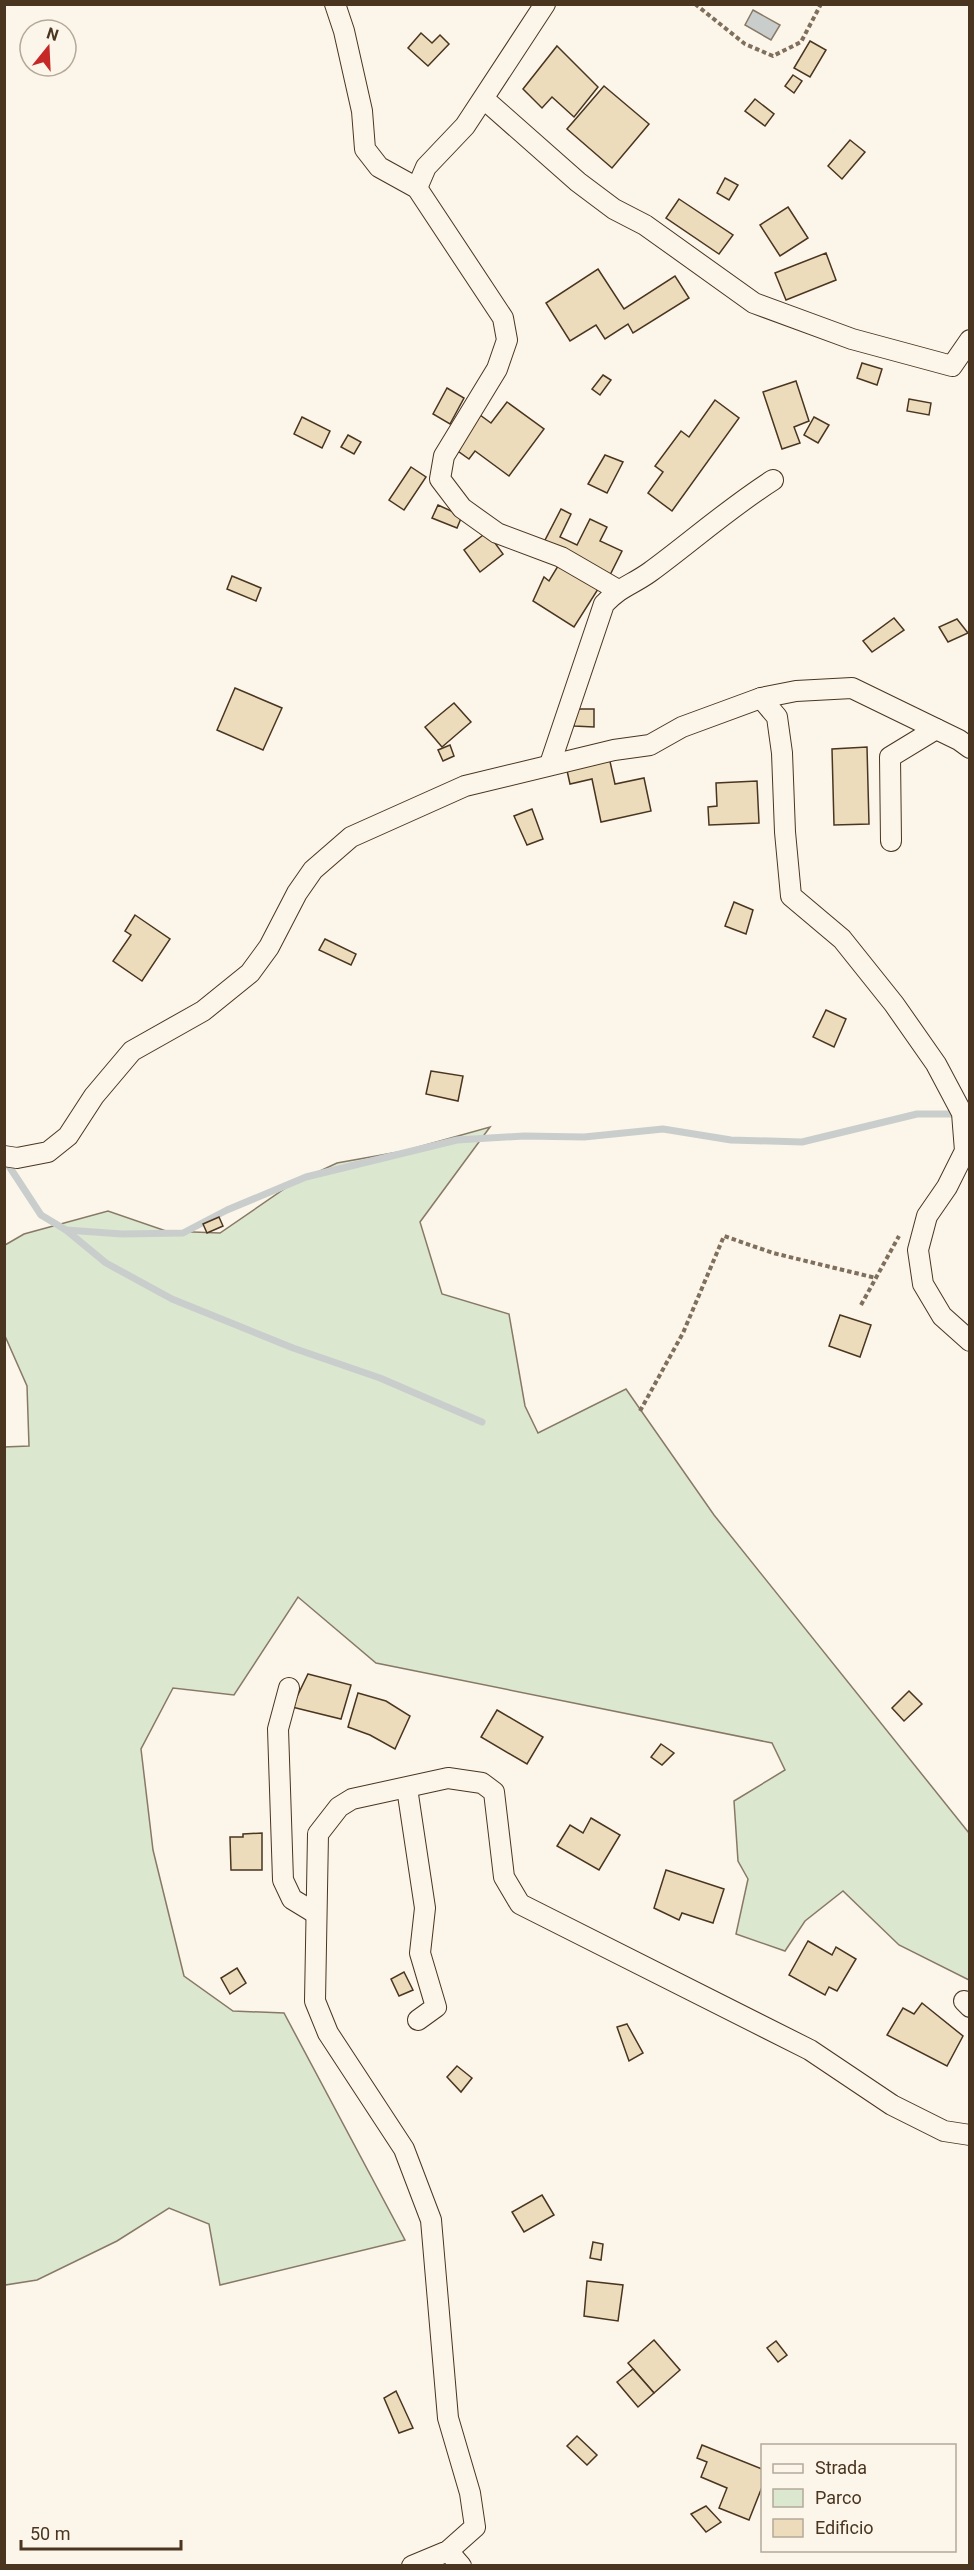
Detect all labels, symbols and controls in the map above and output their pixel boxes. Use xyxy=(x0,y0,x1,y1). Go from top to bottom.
north arrow xyxy=(18,18,78,78)
text: N xyxy=(44,23,61,45)
legend xyxy=(761,2444,956,2552)
text: Strada xyxy=(815,2457,867,2478)
text: Parco xyxy=(815,2487,862,2508)
scale bar xyxy=(21,2513,182,2551)
text: Edificio xyxy=(815,2517,874,2538)
text: 50 m xyxy=(30,2523,70,2544)

